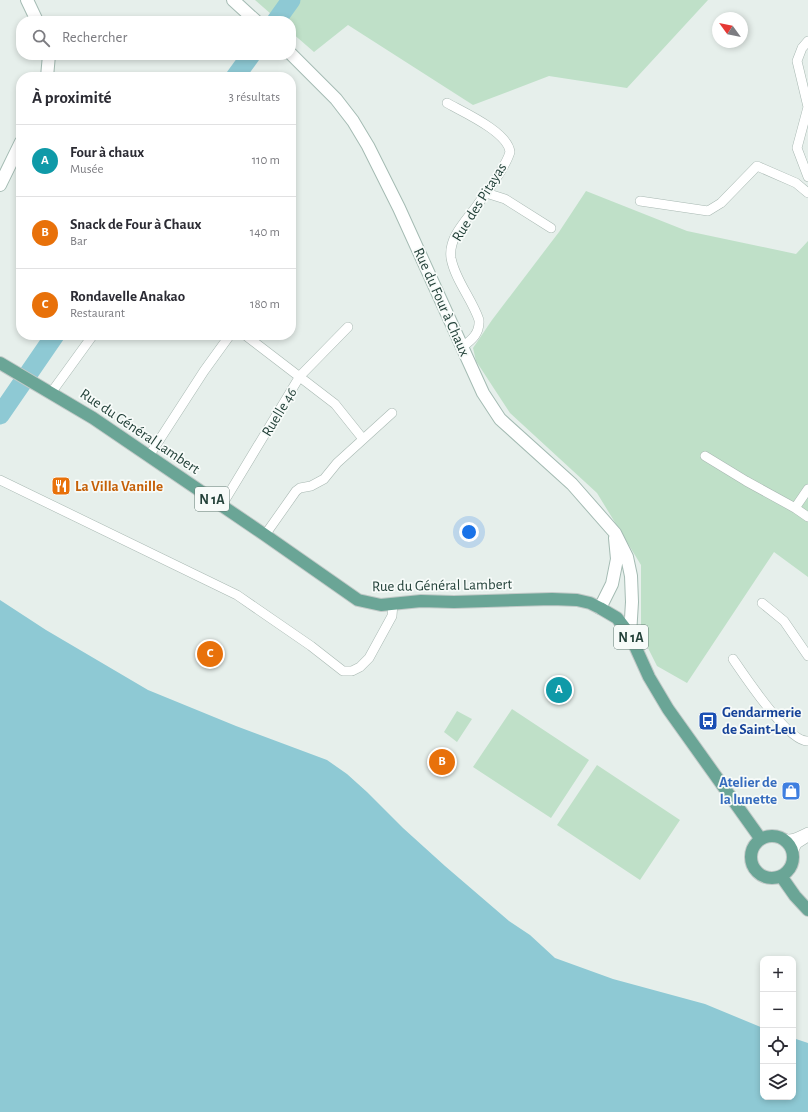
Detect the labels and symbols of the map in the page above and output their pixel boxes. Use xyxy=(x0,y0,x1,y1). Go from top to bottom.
north arrow xyxy=(712,12,748,48)
street label: Rue des Pitayas xyxy=(449,160,509,244)
street label: Rue du Four à Chaux xyxy=(411,246,472,359)
street label: Ruelle 46 xyxy=(259,385,300,439)
street label: Rue du Général Lambert xyxy=(77,386,202,477)
restaurant icon: La Villa Vanille xyxy=(50,475,72,497)
place label: La Villa Vanille xyxy=(75,479,163,494)
road number: N 1A xyxy=(195,487,229,511)
your location xyxy=(459,522,479,542)
street label: Rue du Général Lambert xyxy=(372,577,512,594)
road number: N 1A xyxy=(614,625,648,649)
pin: C xyxy=(197,639,223,669)
pin: A xyxy=(546,675,572,705)
place label: Gendarmerie de Saint-Leu xyxy=(722,705,801,737)
bus stop icon: Gendarmerie de Saint-Leu xyxy=(697,710,719,732)
pin: B xyxy=(429,747,455,777)
place label: Atelier de la lunette xyxy=(719,775,777,807)
shop icon: Atelier de la lunette xyxy=(780,780,802,802)

